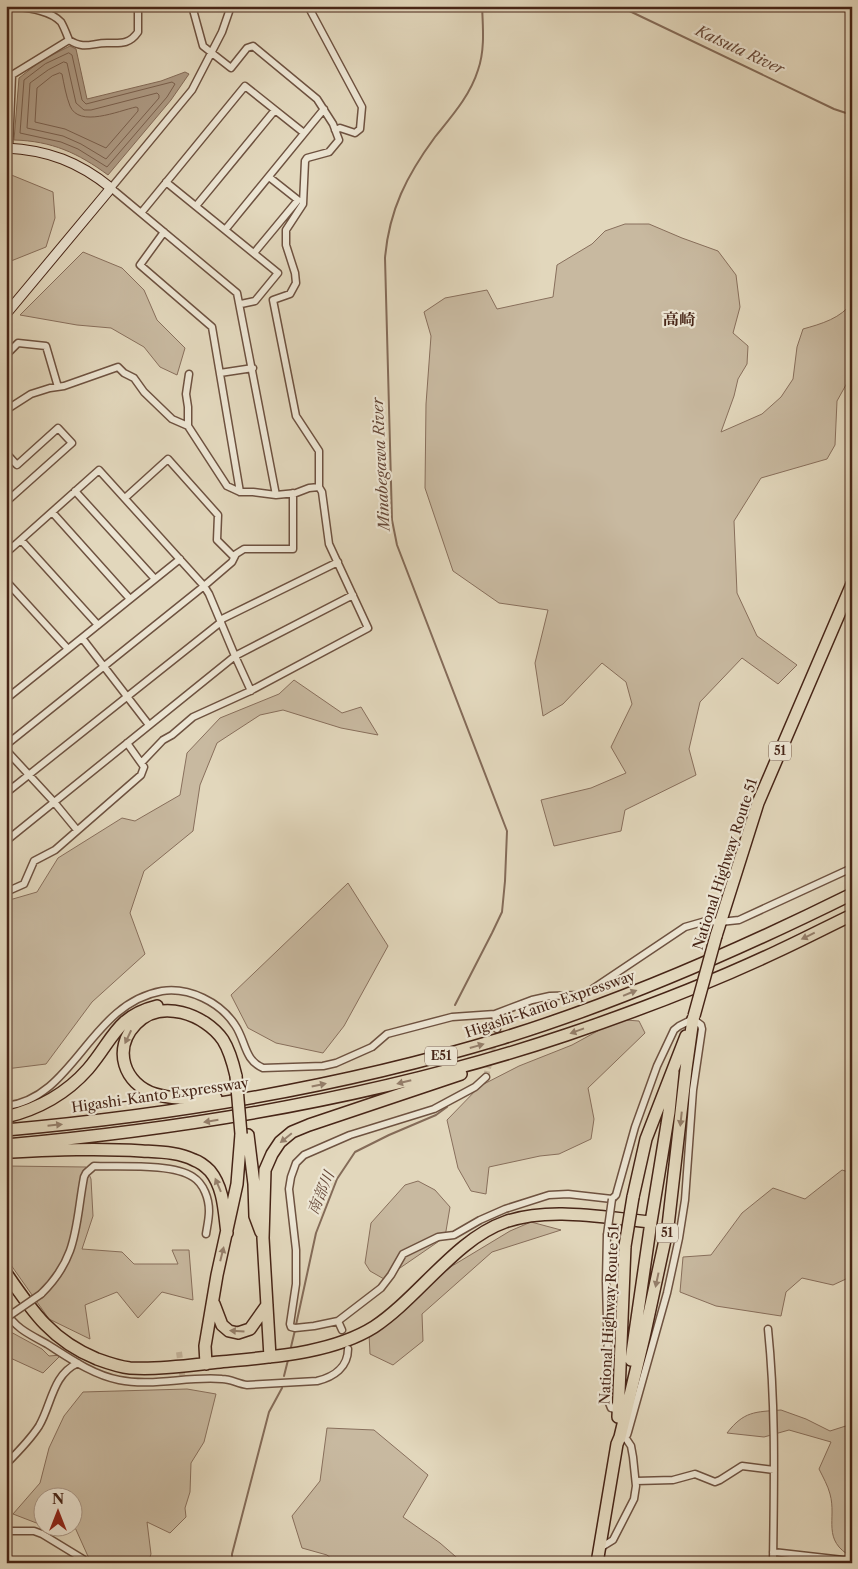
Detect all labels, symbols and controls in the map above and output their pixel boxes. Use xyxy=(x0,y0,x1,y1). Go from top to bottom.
water label: Katsuta River xyxy=(692,20,788,79)
district label: 高崎 xyxy=(663,309,696,329)
water label: Minabegawa River xyxy=(367,396,394,533)
road number: 51 xyxy=(769,741,791,760)
street label: National Highway Route 51 xyxy=(689,776,761,952)
one-way arrow xyxy=(801,933,815,941)
street label: Higashi-Kanto Expressway xyxy=(463,966,638,1042)
one-way arrow xyxy=(623,989,638,997)
one-way arrow xyxy=(569,1027,584,1035)
one-way arrow xyxy=(123,1030,132,1045)
one-way arrow xyxy=(469,1041,484,1049)
road number: E51 xyxy=(425,1046,457,1066)
street label: Higashi-Kanto Expressway xyxy=(70,1074,250,1116)
one-way arrow xyxy=(397,1078,412,1086)
one-way arrow xyxy=(312,1081,327,1089)
one-way arrow xyxy=(677,1111,685,1127)
one-way arrow xyxy=(202,1117,218,1125)
one-way arrow xyxy=(47,1121,63,1129)
one-way arrow xyxy=(280,1132,293,1143)
water label: 南部川 xyxy=(303,1167,339,1217)
one-way arrow xyxy=(213,1178,221,1192)
road number: 51 xyxy=(656,1224,678,1242)
street label: National Highway Route 51 xyxy=(595,1225,623,1405)
one-way arrow xyxy=(218,1246,226,1261)
one-way arrow xyxy=(653,1272,661,1287)
one-way arrow xyxy=(228,1326,244,1334)
north arrow xyxy=(32,1486,82,1536)
text: N xyxy=(52,1490,64,1508)

